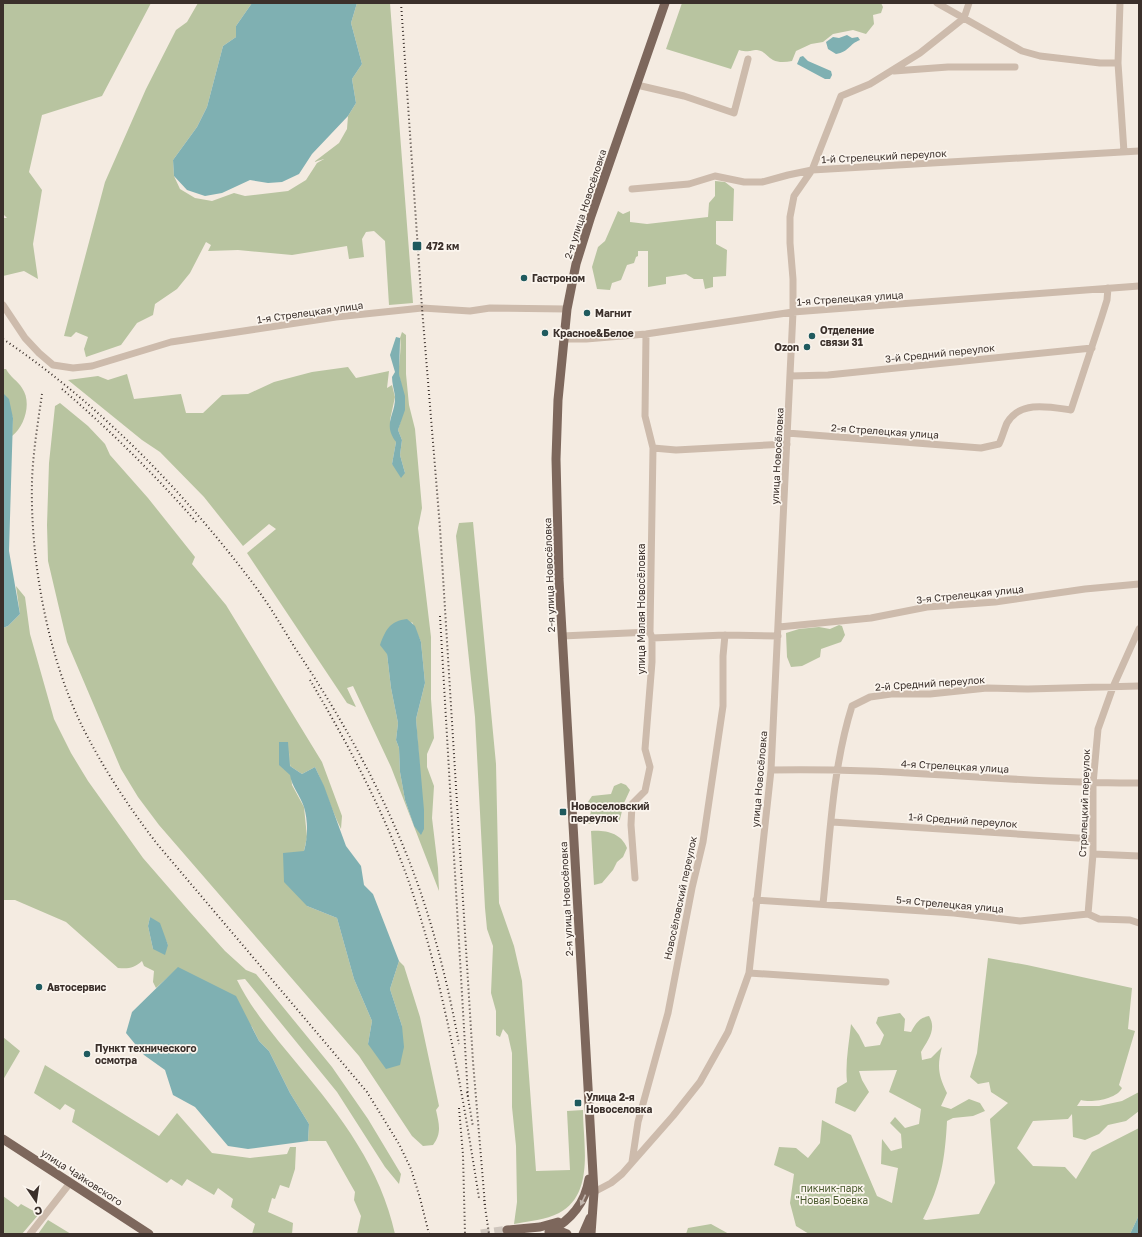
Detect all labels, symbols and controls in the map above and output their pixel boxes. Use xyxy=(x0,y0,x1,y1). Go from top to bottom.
street label: 1-й Стрелецкий переулок xyxy=(821,147,947,165)
street label: 2-я улица Новосёловка xyxy=(562,148,608,260)
marker: 472 км xyxy=(411,240,423,252)
place label: 472 км xyxy=(426,240,459,252)
place label: Гастроном xyxy=(532,272,585,284)
marker: Гастроном xyxy=(519,273,529,283)
street label: 1-я Стрелецкая улица xyxy=(796,288,904,308)
street label: 1-я Стрелецкая улица xyxy=(256,299,364,325)
place label: Магнит xyxy=(595,307,632,319)
marker: Магнит xyxy=(582,308,592,318)
place label: Отделение связи 31 xyxy=(820,324,875,348)
place label: Красное&Белое xyxy=(553,327,634,339)
marker: Красное&Белое xyxy=(540,328,550,338)
marker: Отделение связи 31 xyxy=(807,331,817,341)
place label: Ozon xyxy=(774,341,799,353)
street label: 3-й Средний переулок xyxy=(885,341,996,365)
marker: Ozon xyxy=(802,342,812,352)
street label: улица Новосёловка xyxy=(768,407,786,505)
street label: 2-я Стрелецкая улица xyxy=(831,421,939,441)
street label: 2-я улица Новосёловка xyxy=(541,517,557,633)
street label: улица Малая Новосёловка xyxy=(635,544,647,674)
street label: 3-я Стрелецкая улица xyxy=(916,582,1024,606)
street label: 2-й Средний переулок xyxy=(875,673,986,693)
street label: улица Новосёловка xyxy=(749,730,769,828)
street label: Стрелецкий переулок xyxy=(1076,748,1092,857)
street label: 4-я Стрелецкая улица xyxy=(901,757,1009,775)
place label: Новоселовский переулок xyxy=(571,800,649,824)
marker: Новоселовский переулок xyxy=(558,807,568,817)
street label: 1-й Средний переулок xyxy=(908,810,1018,830)
street label: Новосёловский переулок xyxy=(661,835,699,961)
street label: 2-я улица Новосёловка xyxy=(557,841,575,957)
street label: 5-я Стрелецкая улица xyxy=(896,893,1004,915)
place label: Автосервис xyxy=(47,981,107,993)
marker: Автосервис xyxy=(34,982,44,992)
place label: Пункт технического осмотра xyxy=(95,1042,196,1066)
marker: Пункт технического осмотра xyxy=(82,1049,92,1059)
place label: Улица 2-я Новоселовка xyxy=(586,1091,652,1115)
marker: Улица 2-я Новоселовка xyxy=(573,1098,583,1108)
street label: улица Чайковского xyxy=(39,1146,125,1208)
north arrow xyxy=(16,1181,56,1221)
park label: пикник-парк "Новая Боевка xyxy=(796,1182,868,1206)
one-way arrow xyxy=(580,1194,586,1205)
text: С xyxy=(33,1204,44,1218)

